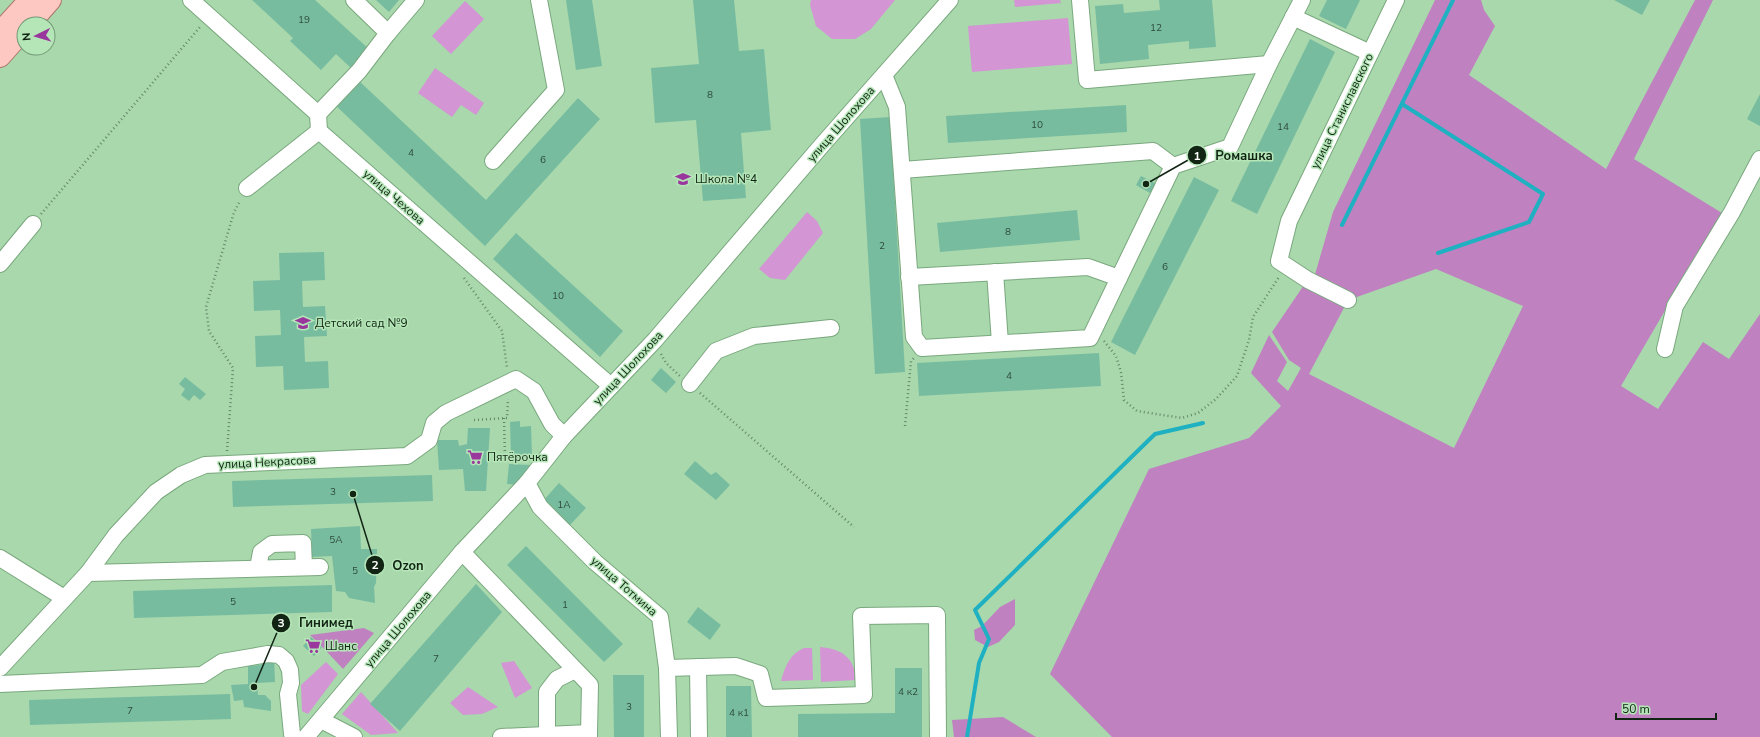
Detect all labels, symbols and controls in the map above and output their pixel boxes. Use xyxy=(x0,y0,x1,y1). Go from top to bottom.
house number: 19 xyxy=(298,13,310,27)
north arrow xyxy=(16,16,56,56)
house number: 12 xyxy=(1150,21,1162,35)
text: N xyxy=(19,32,34,42)
street label: улица Станиславского xyxy=(1307,50,1377,172)
street label: улица Шолохова xyxy=(804,83,878,165)
house number: 8 xyxy=(707,88,713,102)
house number: 10 xyxy=(1031,118,1043,132)
house number: 14 xyxy=(1277,120,1289,134)
callout: Ромашка xyxy=(1187,143,1281,168)
house number: 4 xyxy=(408,146,414,160)
text: Ромашка xyxy=(1215,147,1273,165)
text: 1 xyxy=(1193,148,1201,164)
house number: 6 xyxy=(540,153,546,167)
street label: улица Чехова xyxy=(360,166,428,228)
school or university icon: Школа №4 xyxy=(674,170,692,188)
place label: Школа №4 xyxy=(695,171,757,187)
house number: 8 xyxy=(1005,225,1011,239)
house number: 2 xyxy=(879,239,885,253)
house number: 6 xyxy=(1162,260,1168,274)
house number: 10 xyxy=(552,289,564,303)
school or university icon: Детский сад №9 xyxy=(294,314,312,332)
place label: Детский сад №9 xyxy=(315,315,408,331)
street label: улица Шолохова xyxy=(590,328,666,408)
house number: 4 xyxy=(1006,369,1012,383)
supermarket icon: Пятёрочка xyxy=(466,448,484,466)
place label: Пятёрочка xyxy=(487,449,548,465)
street label: улица Некрасова xyxy=(218,451,316,473)
house number: 3 xyxy=(330,485,336,499)
house number: 1А xyxy=(557,498,571,512)
house number: 5А xyxy=(329,533,343,547)
callout: Ozon xyxy=(365,553,432,578)
street label: улица Тотмина xyxy=(587,553,661,619)
text: 2 xyxy=(371,557,379,573)
text: Ozon xyxy=(392,557,424,575)
house number: 5 xyxy=(352,564,358,578)
street label: улица Шолохова xyxy=(361,587,435,671)
house number: 5 xyxy=(230,595,236,609)
house number: 1 xyxy=(562,598,568,612)
callout: Гинимед xyxy=(271,610,361,635)
text: Гинимед xyxy=(299,614,353,632)
text: 3 xyxy=(277,615,285,631)
supermarket icon: Шанс xyxy=(304,637,322,655)
place label: Шанс xyxy=(325,638,357,654)
house number: 7 xyxy=(433,652,439,666)
house number: 4 к2 xyxy=(898,685,918,699)
scale bar xyxy=(1616,695,1716,721)
house number: 3 xyxy=(626,700,632,714)
text: 50 m xyxy=(1622,701,1650,717)
house number: 7 xyxy=(127,704,133,718)
house number: 4 к1 xyxy=(729,706,749,720)

